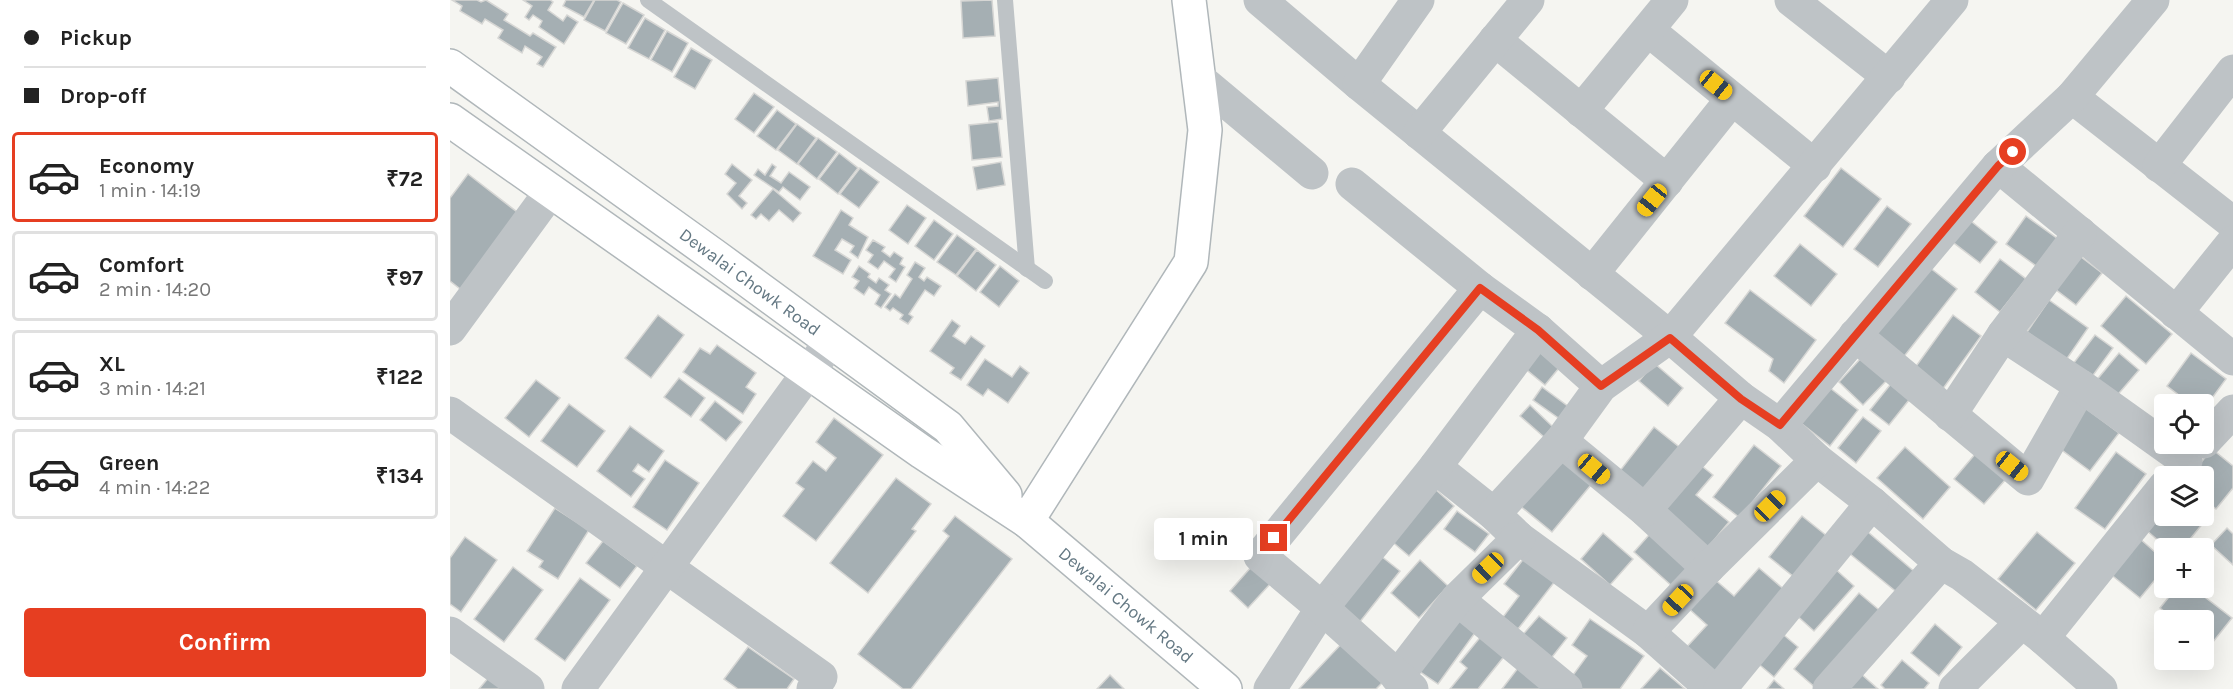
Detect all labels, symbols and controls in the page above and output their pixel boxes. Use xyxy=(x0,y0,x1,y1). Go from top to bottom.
text: Pickup xyxy=(60,25,132,51)
car xyxy=(1696,67,1736,103)
text: Drop-off xyxy=(60,83,146,109)
route start xyxy=(1999,138,2026,165)
icon: car xyxy=(27,150,81,204)
text: Economy xyxy=(99,153,194,179)
text: ₹72 xyxy=(386,166,423,192)
text: 1 min · 14:19 xyxy=(99,179,201,202)
car xyxy=(1634,180,1670,220)
street label: Dewalai Chowk Road xyxy=(675,223,825,341)
icon: car xyxy=(27,249,81,303)
text: Comfort xyxy=(99,252,184,278)
text: ₹97 xyxy=(386,265,423,291)
text: 2 min · 14:20 xyxy=(99,278,211,301)
icon: car xyxy=(27,348,81,402)
text: XL xyxy=(99,351,125,377)
text: ₹122 xyxy=(376,364,423,390)
text: 3 min · 14:21 xyxy=(99,377,206,400)
map controls xyxy=(2154,394,2214,670)
button: locate xyxy=(2154,394,2214,454)
icon: car xyxy=(27,447,81,501)
car xyxy=(1992,448,2032,484)
text: Green xyxy=(99,450,160,476)
car xyxy=(1574,451,1614,487)
text: ₹134 xyxy=(376,463,423,489)
button: layers xyxy=(2154,466,2214,526)
text: 4 min · 14:22 xyxy=(99,476,210,499)
car xyxy=(1751,487,1789,525)
callout: 1 min xyxy=(1154,517,1253,559)
route end xyxy=(1260,524,1287,551)
text: 1 min xyxy=(1178,527,1229,550)
button: + xyxy=(2154,538,2214,598)
street label: Dewalai Chowk Road xyxy=(1054,542,1198,668)
car xyxy=(1469,549,1507,587)
car xyxy=(1659,581,1697,619)
button: Confirm xyxy=(24,608,426,677)
button: − xyxy=(2154,610,2214,670)

